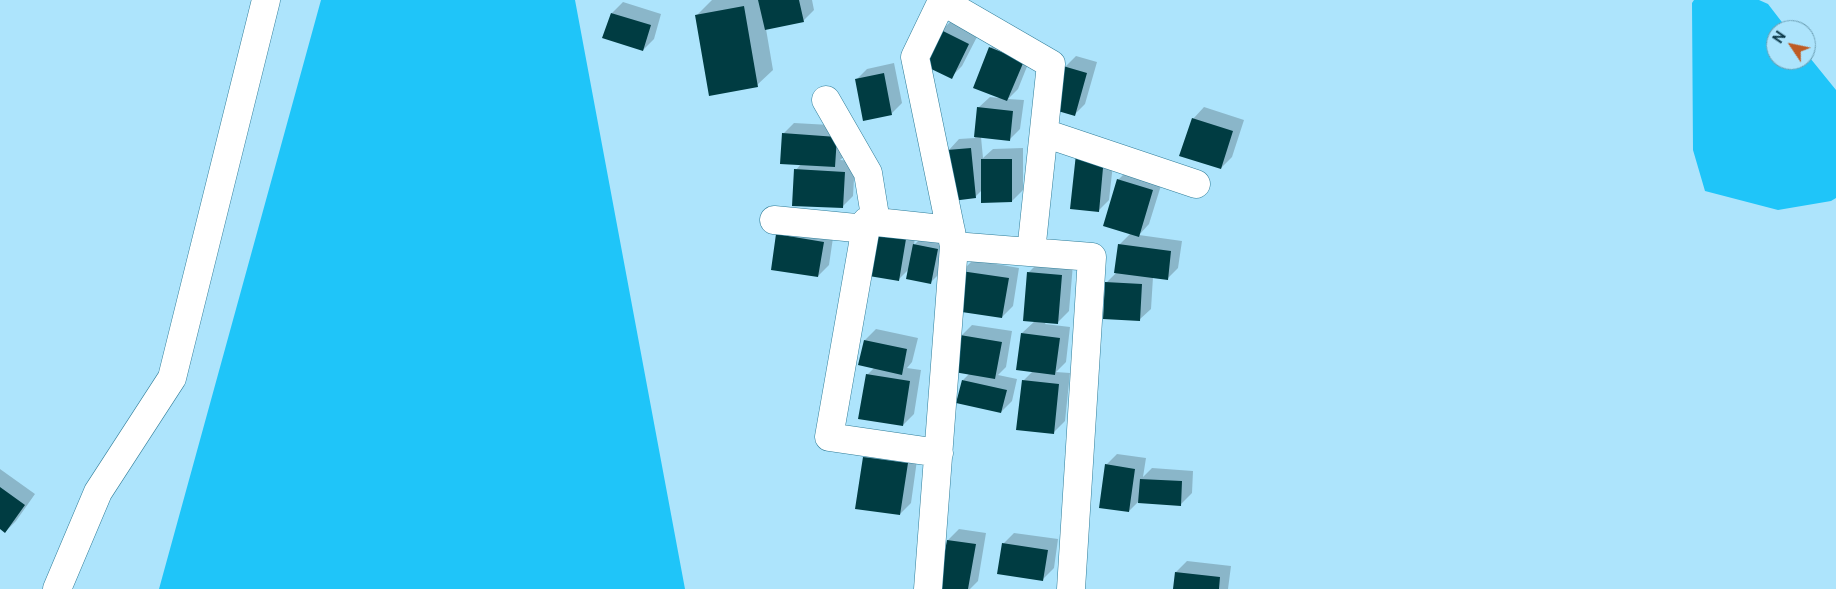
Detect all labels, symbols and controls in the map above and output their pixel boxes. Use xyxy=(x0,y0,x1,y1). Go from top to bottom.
north arrow xyxy=(1766,20,1816,70)
text: N xyxy=(1770,28,1789,46)

